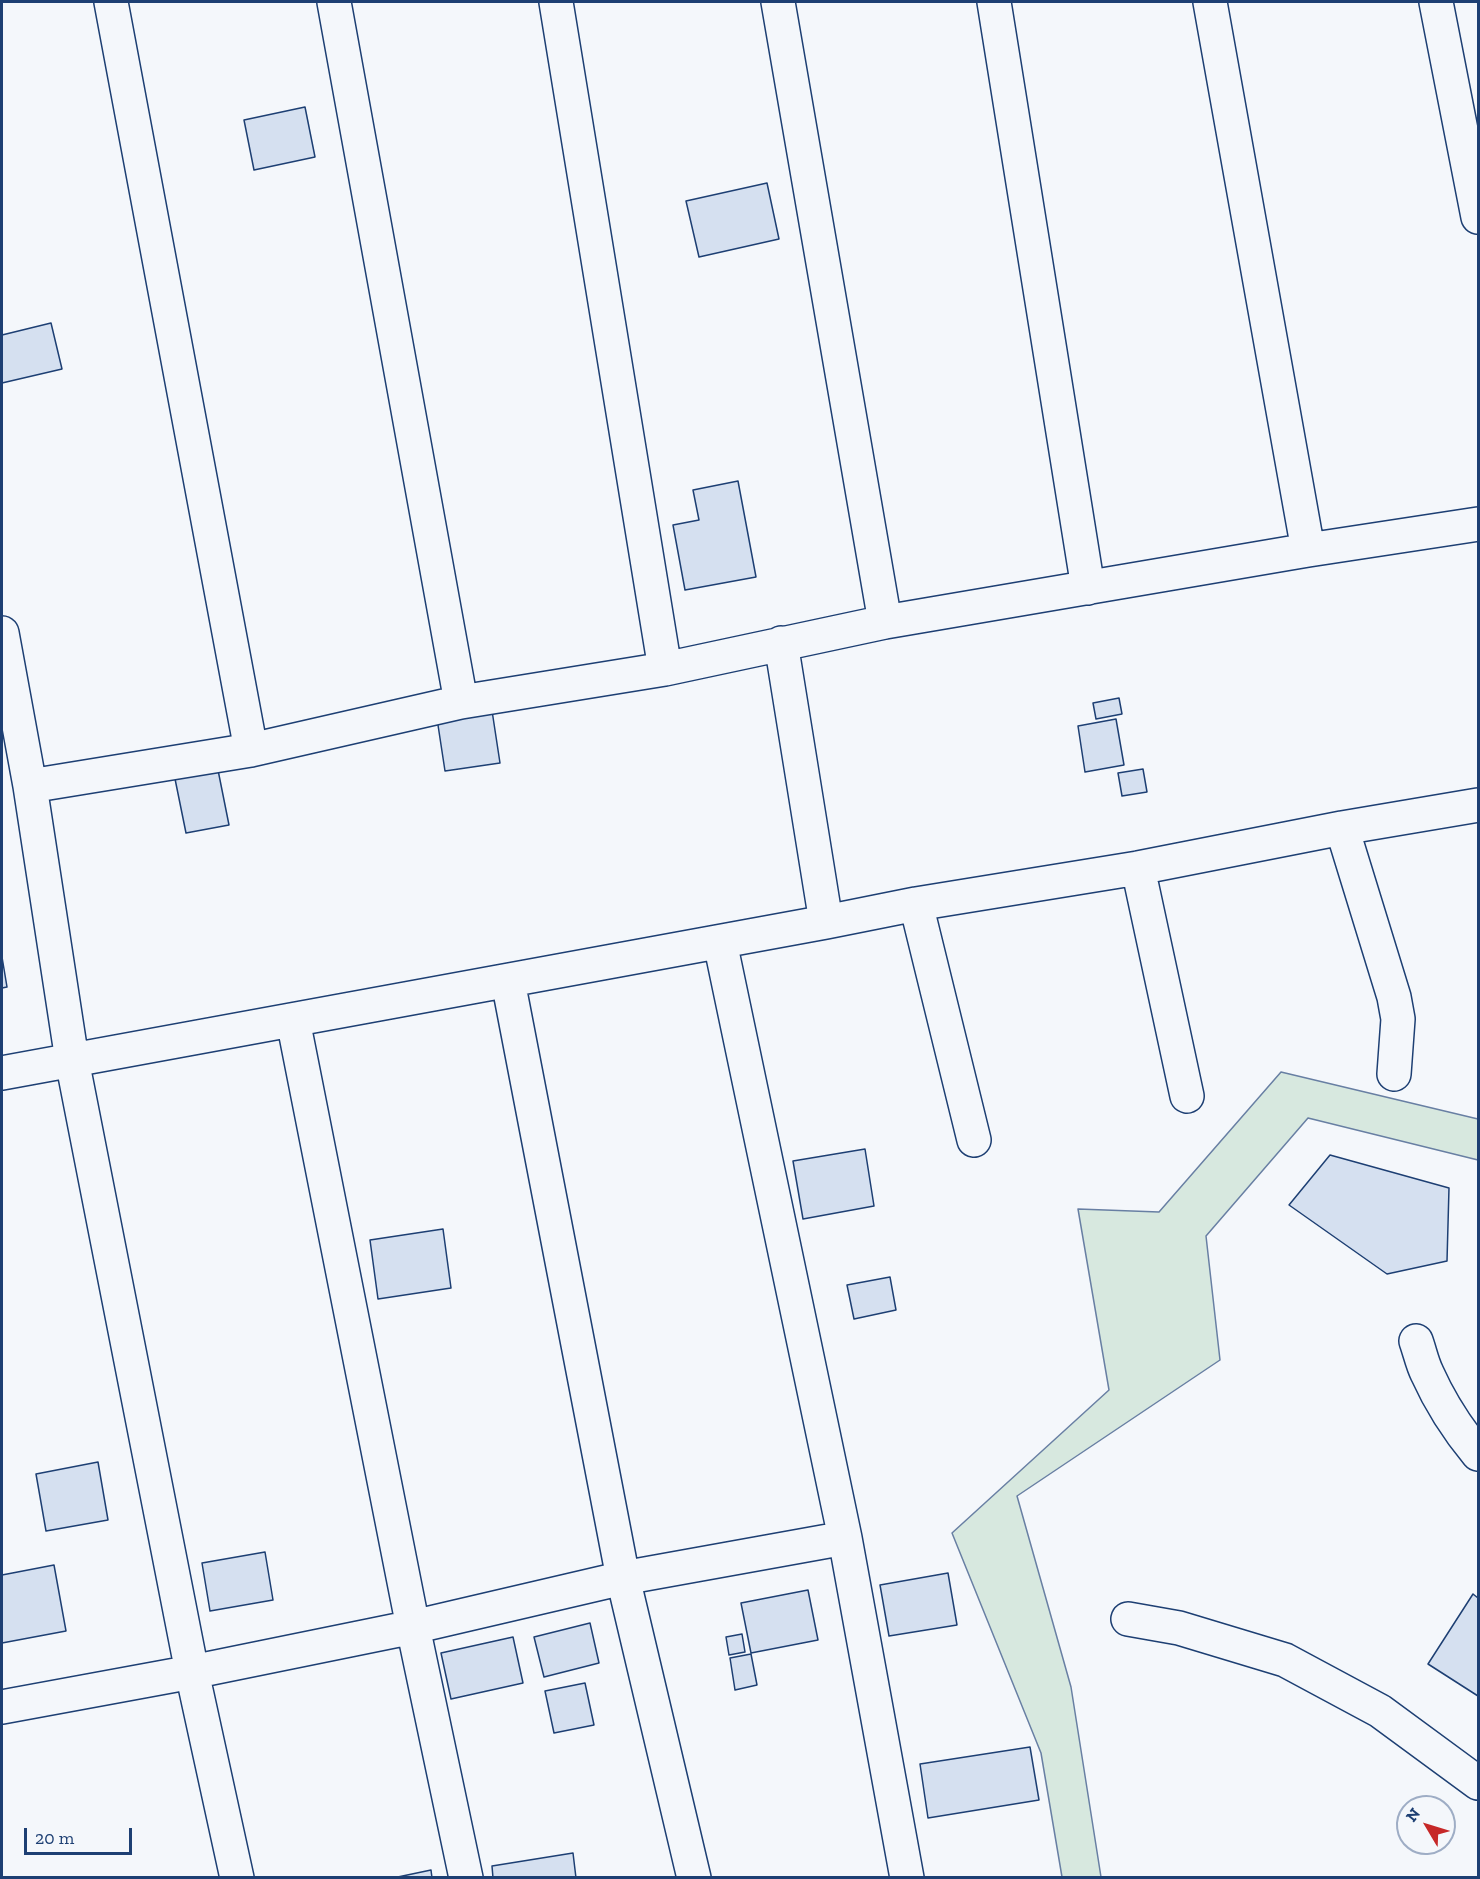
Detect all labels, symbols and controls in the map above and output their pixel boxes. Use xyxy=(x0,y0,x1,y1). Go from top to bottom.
north arrow xyxy=(1396,1795,1456,1855)
text: N xyxy=(1402,1804,1424,1825)
scale bar xyxy=(27,1816,135,1854)
text: 20 m xyxy=(35,1827,74,1849)

